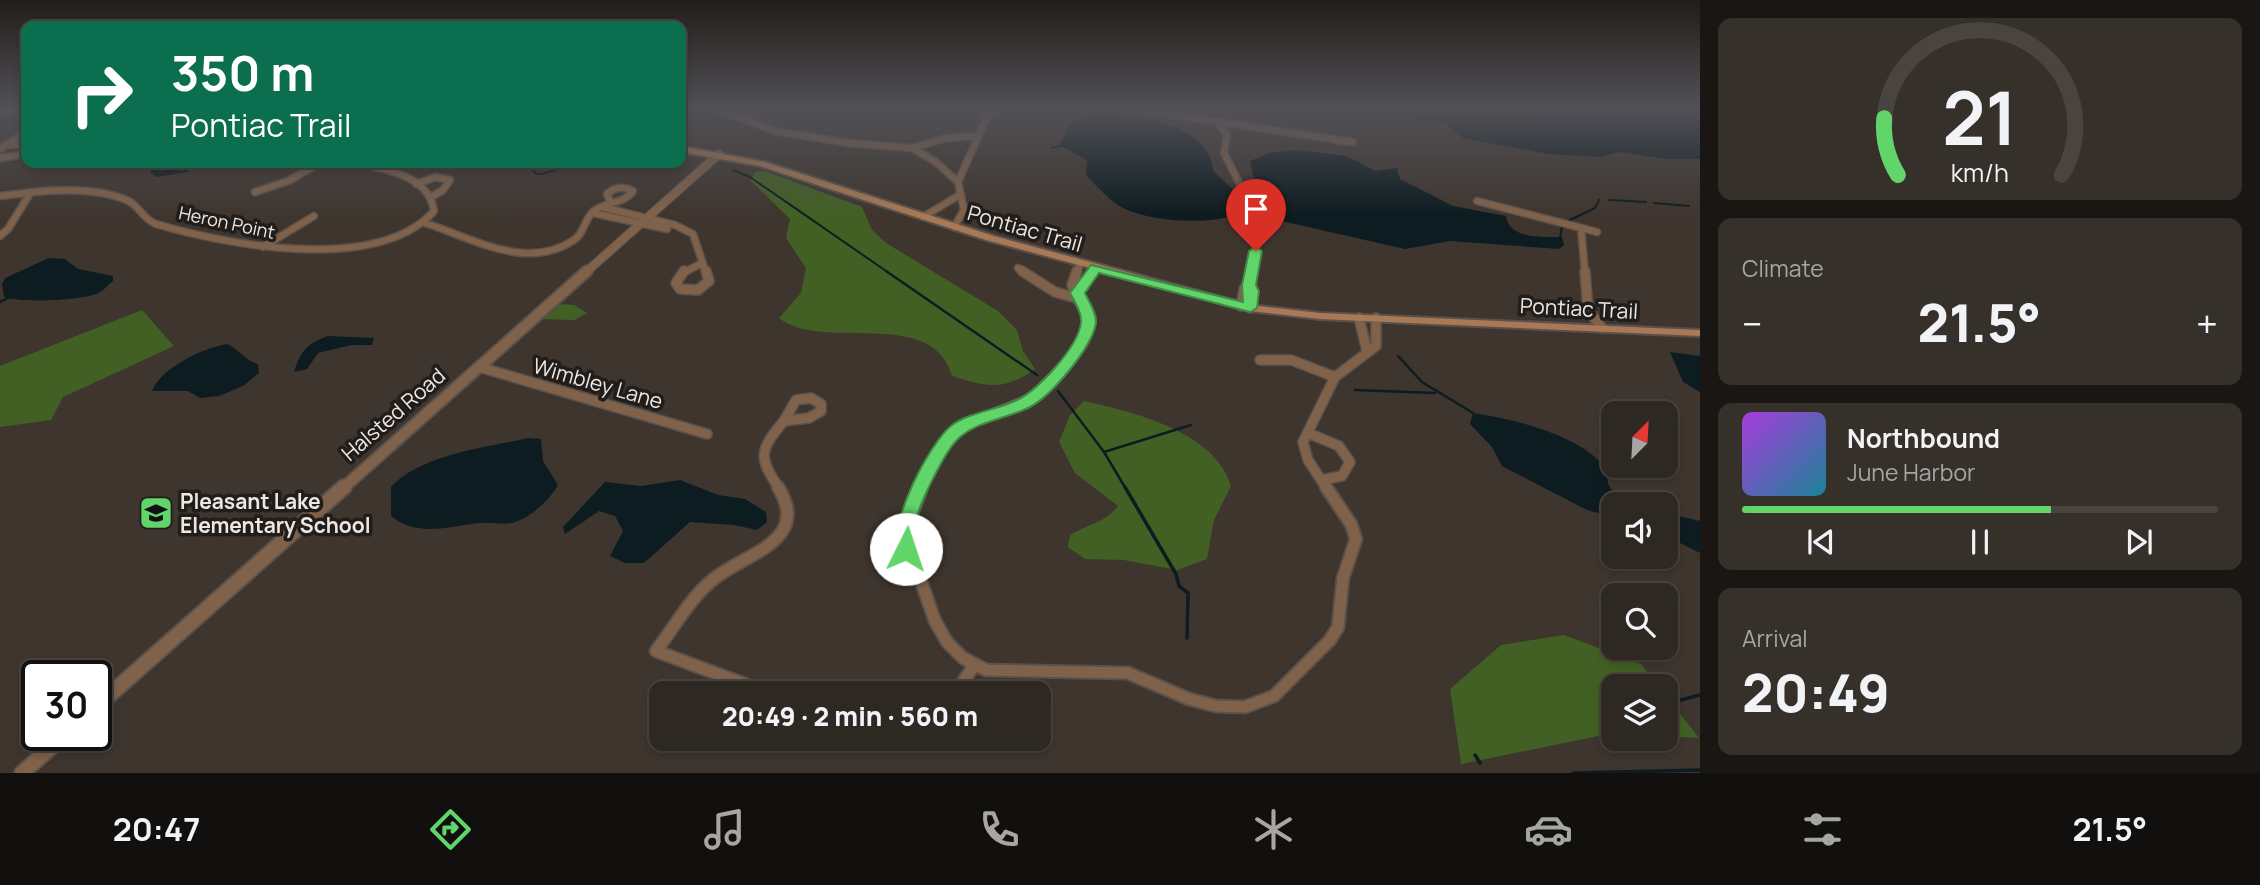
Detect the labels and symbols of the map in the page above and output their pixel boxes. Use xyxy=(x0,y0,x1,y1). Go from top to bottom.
pin xyxy=(1226,179,1286,251)
street label: Pontiac Trail xyxy=(964,198,1086,258)
street label: Heron Point xyxy=(177,200,277,244)
street label: Pontiac Trail xyxy=(1519,291,1639,325)
street label: Wimbley Lane xyxy=(530,351,666,415)
street label: Halsted Road xyxy=(335,361,451,467)
north arrow xyxy=(1601,401,1678,478)
place label: Pleasant Lake Elementary School xyxy=(180,487,371,539)
school or university icon: Pleasant Lake Elementary School xyxy=(137,494,175,532)
position arrow xyxy=(869,512,943,586)
speed limit sign: 30 xyxy=(21,660,112,751)

